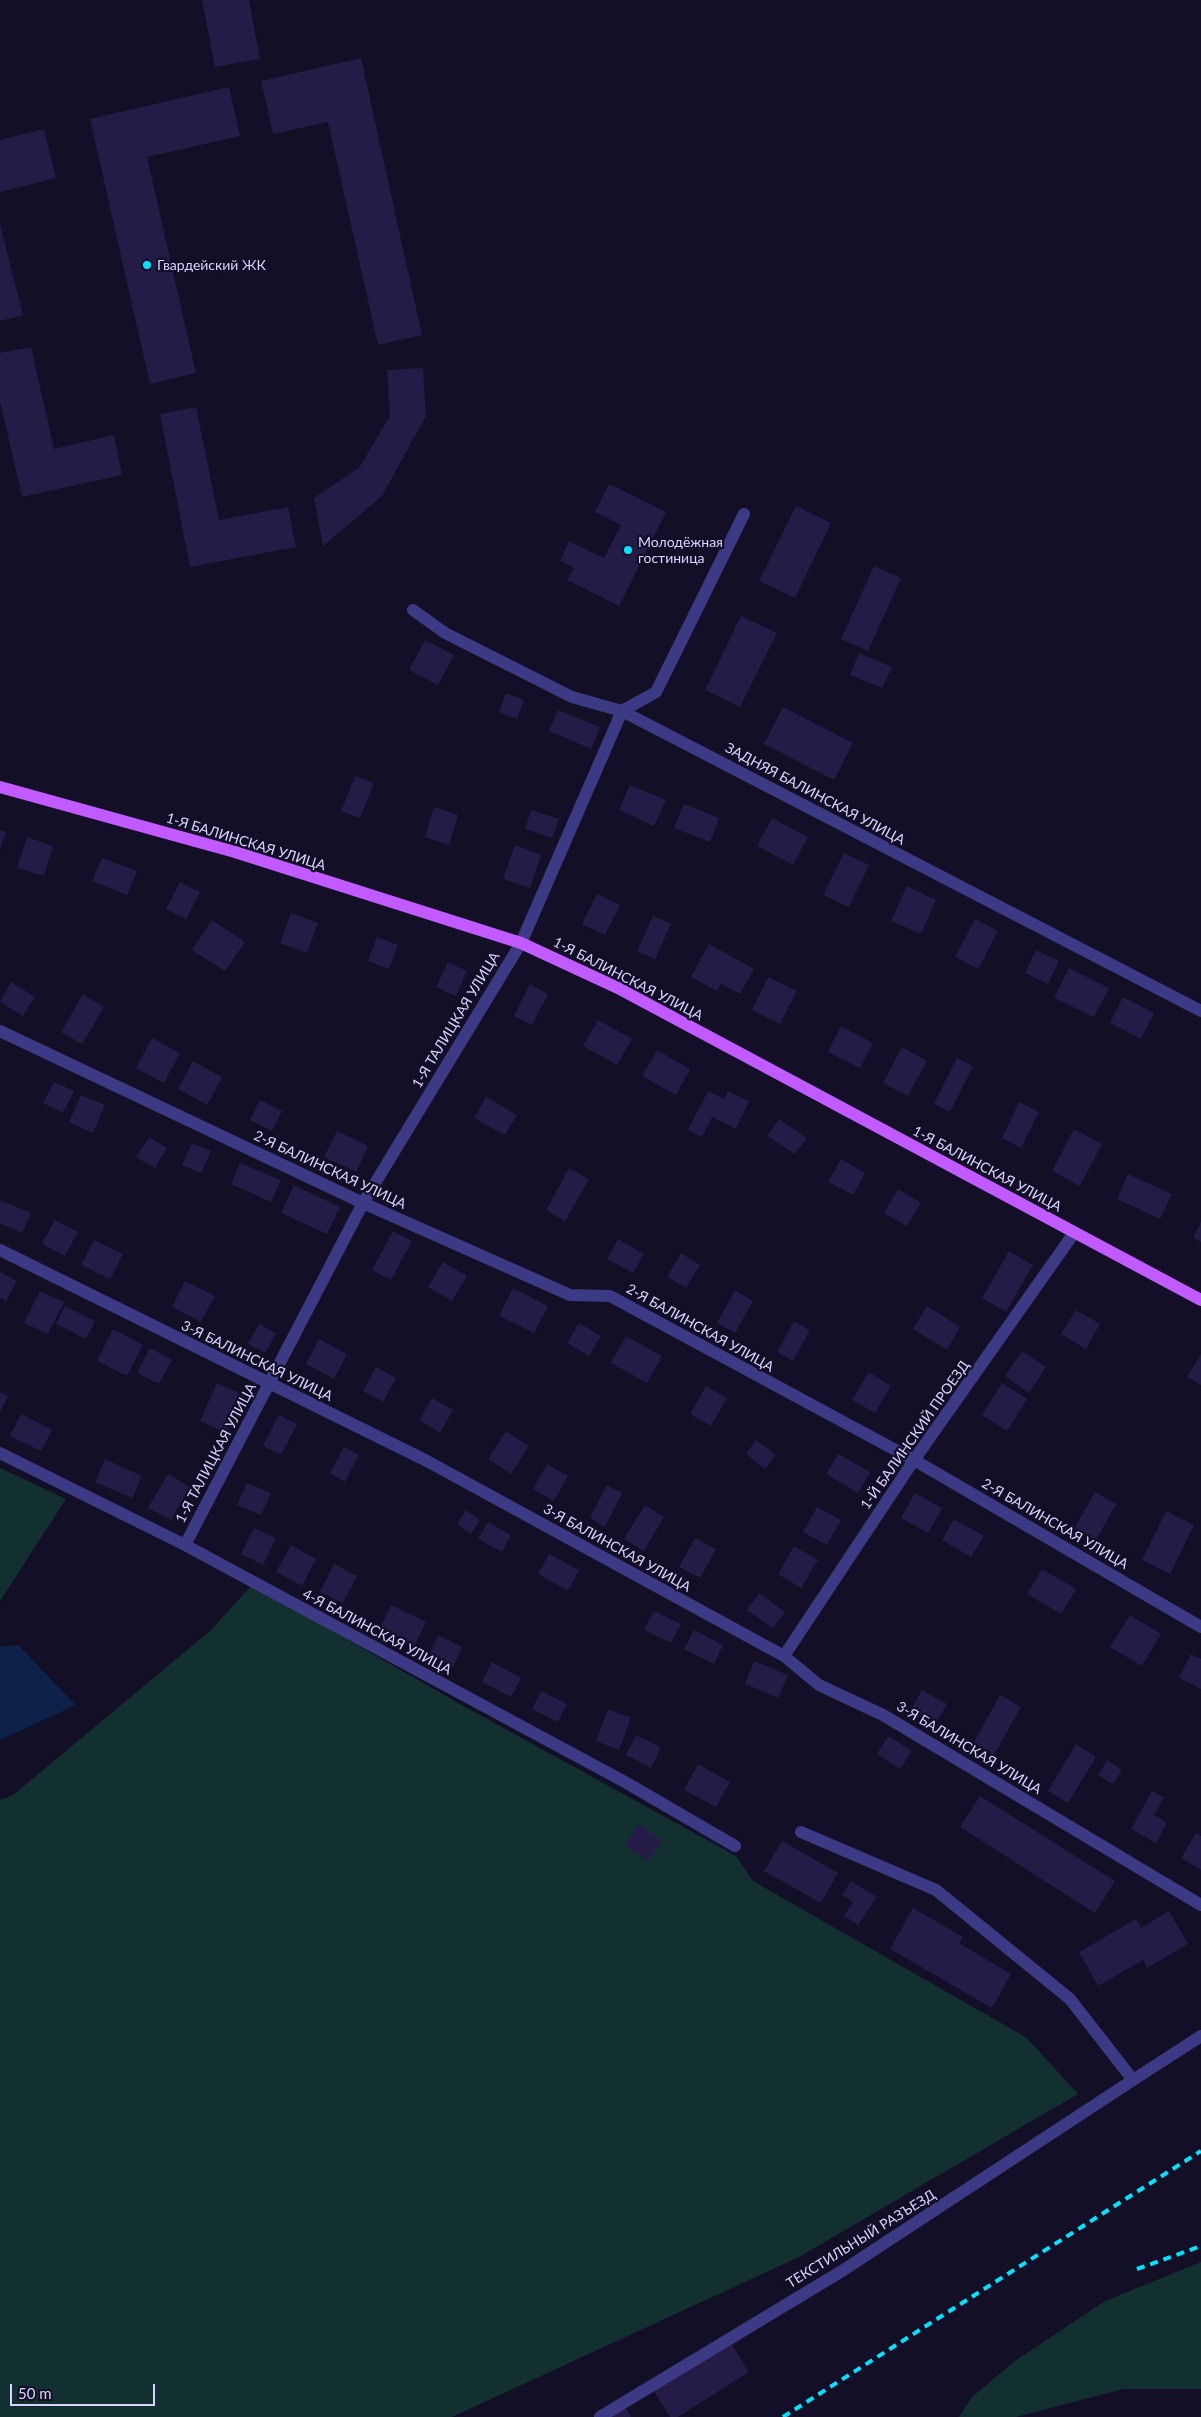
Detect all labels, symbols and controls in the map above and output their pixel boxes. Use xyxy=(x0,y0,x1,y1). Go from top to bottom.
place label: Гвардейский ЖК xyxy=(157,257,266,273)
marker: Гвардейский ЖК xyxy=(141,259,153,271)
place label: Молодёжная гостиница xyxy=(638,534,723,566)
marker: Молодёжная гостиница xyxy=(622,544,634,556)
street label: ЗАДНЯЯ БАЛИНСКАЯ УЛИЦА xyxy=(722,739,908,849)
street label: 1-Я БАЛИНСКАЯ УЛИЦА xyxy=(164,810,328,874)
street label: 1-Я БАЛИНСКАЯ УЛИЦА xyxy=(550,934,706,1024)
street label: 1-Я ТАЛИЦКАЯ УЛИЦА xyxy=(409,949,503,1091)
street label: 1-Я БАЛИНСКАЯ УЛИЦА xyxy=(910,1123,1064,1215)
street label: 2-Я БАЛИНСКАЯ УЛИЦА xyxy=(251,1127,409,1213)
street label: 2-Я БАЛИНСКАЯ УЛИЦА xyxy=(623,1280,777,1376)
street label: 3-Я БАЛИНСКАЯ УЛИЦА xyxy=(179,1317,335,1405)
street label: 1-Й БАЛИНСКИЙ ПРОЕЗД xyxy=(857,1357,973,1513)
street label: 1-Я ТАЛИЦКАЯ УЛИЦА xyxy=(172,1380,260,1526)
street label: 2-Я БАЛИНСКАЯ УЛИЦА xyxy=(979,1475,1131,1573)
street label: 3-Я БАЛИНСКАЯ УЛИЦА xyxy=(540,1500,694,1596)
street label: 4-Я БАЛИНСКАЯ УЛИЦА xyxy=(300,1586,454,1678)
street label: 3-Я БАЛИНСКАЯ УЛИЦА xyxy=(893,1698,1045,1798)
street label: ТЕКСТИЛЬНЫЙ РАЗЪЕЗД xyxy=(783,2186,939,2292)
scale bar xyxy=(12,2374,158,2406)
text: 50 m xyxy=(18,2384,52,2402)

